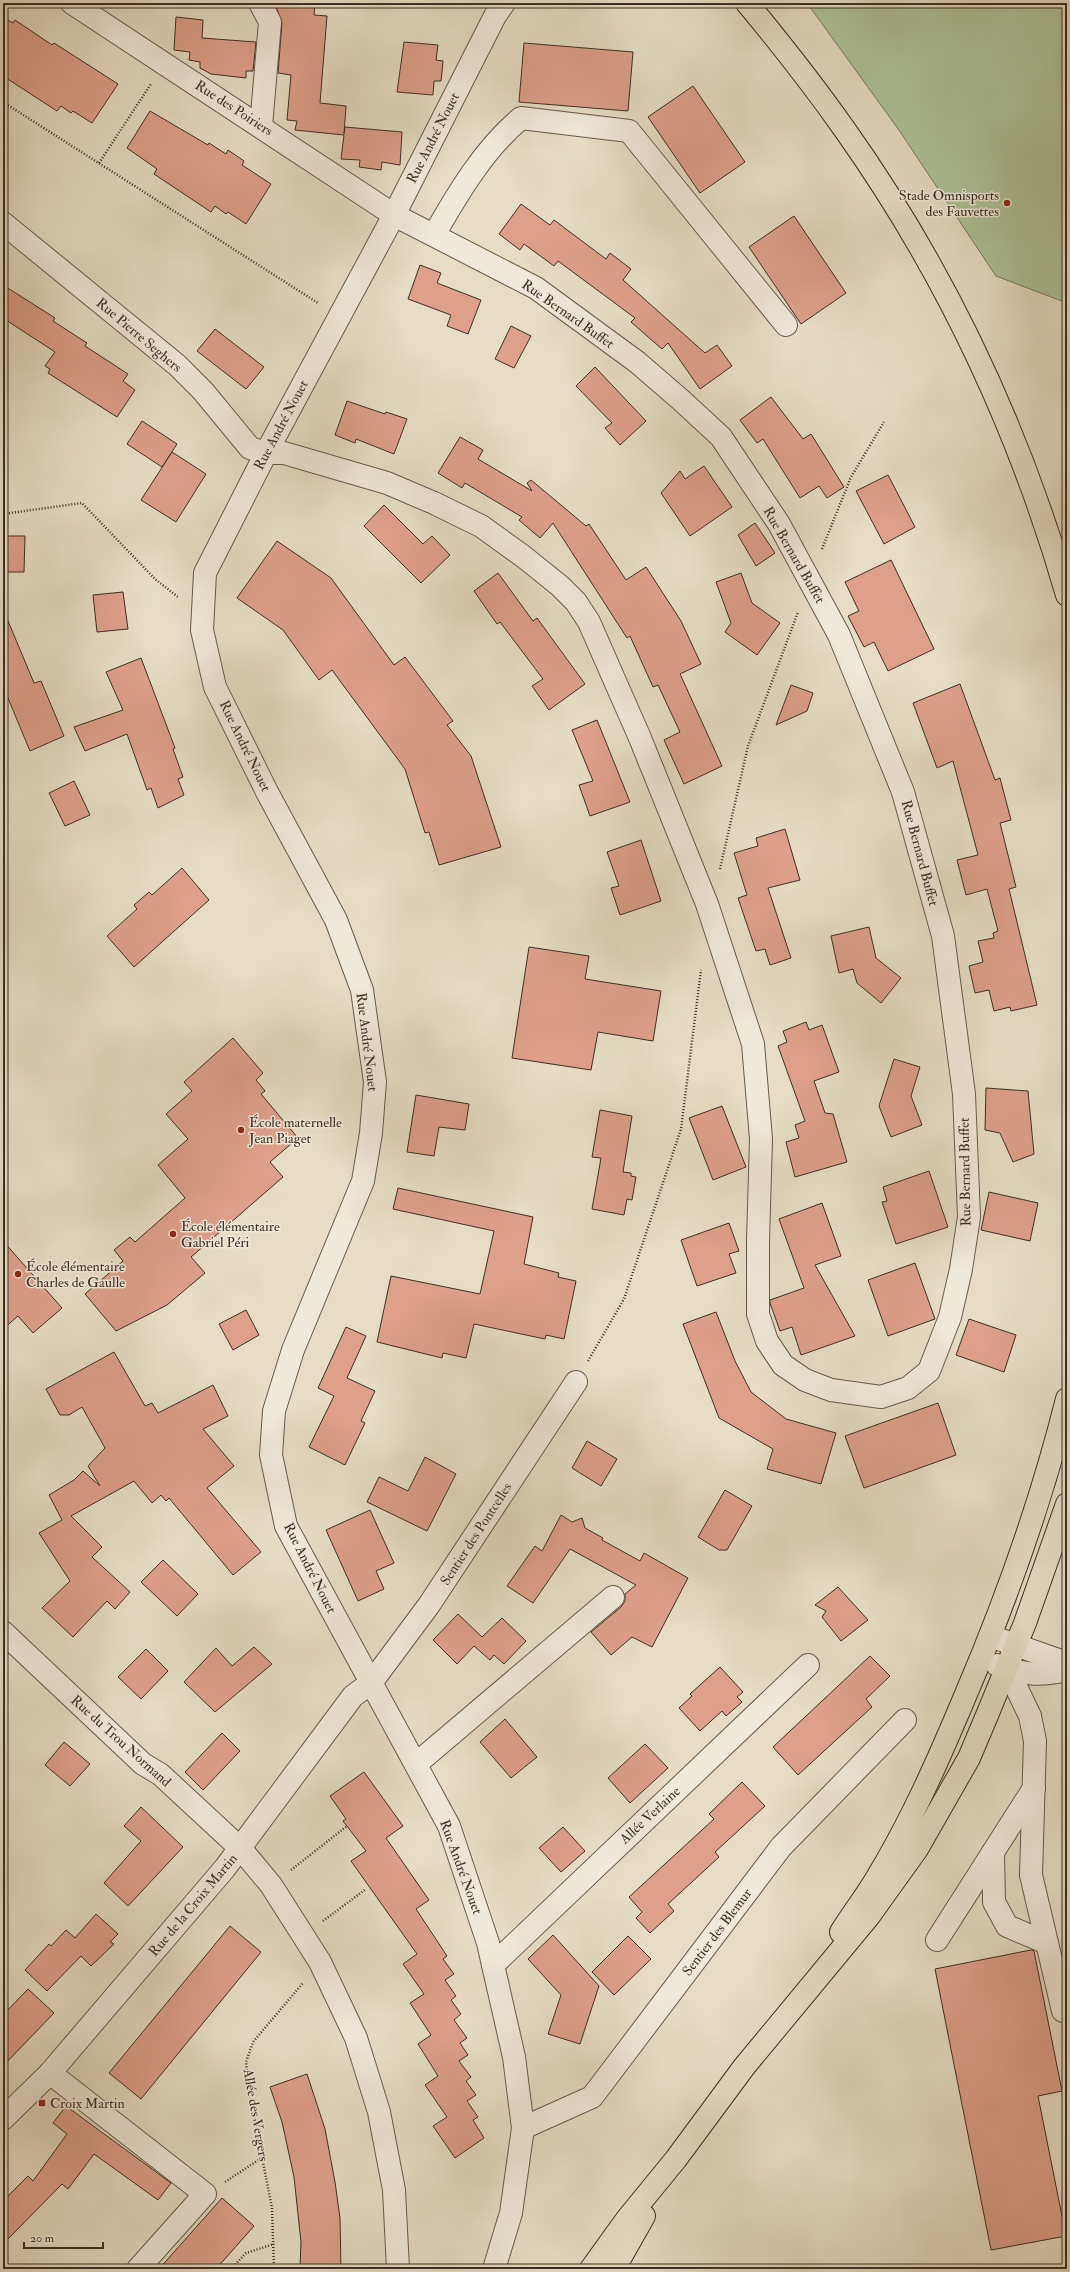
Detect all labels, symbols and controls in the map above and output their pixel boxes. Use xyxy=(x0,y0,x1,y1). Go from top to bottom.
street label: Rue des Poiriers xyxy=(192,77,276,140)
street label: Rue André Nouet xyxy=(403,89,463,186)
place label: Stade Omnisports des Fauvettes xyxy=(899,187,999,220)
marker: Stade Omnisports des Fauvettes xyxy=(1002,198,1012,208)
street label: Rue Bernard Buffet xyxy=(519,276,618,352)
street label: Rue Pierre Seghers xyxy=(93,294,185,376)
street label: Rue André Nouet xyxy=(250,377,312,473)
street label: Rue Bernard Buffet xyxy=(759,504,829,607)
street label: Rue André Nouet xyxy=(216,698,275,795)
street label: Rue Bernard Buffet xyxy=(898,798,942,908)
street label: Rue André Nouet xyxy=(353,992,382,1093)
place label: École maternelle Jean Piaget xyxy=(248,1114,342,1147)
street label: Rue Bernard Buffet xyxy=(956,1117,974,1227)
marker: École maternelle Jean Piaget xyxy=(236,1125,246,1135)
place label: École élémentaire Gabriel Péri xyxy=(181,1218,280,1251)
marker: École élémentaire Gabriel Péri xyxy=(168,1229,178,1239)
place label: École élémentaire Charles de Gaulle xyxy=(26,1258,125,1291)
marker: École élémentaire Charles de Gaulle xyxy=(13,1269,23,1279)
street label: Sentier des Pontcelles xyxy=(436,1479,516,1588)
street label: Rue André Nouet xyxy=(280,1520,340,1617)
street label: Rue du Trou Normand xyxy=(67,1692,175,1790)
street label: Allée Verlaine xyxy=(615,1783,684,1848)
street label: Rue André Nouet xyxy=(436,1817,486,1917)
street label: Rue de la Croix Martin xyxy=(145,1850,241,1960)
street label: Sentier des Blemur xyxy=(679,1884,756,1979)
street label: Allée des Vergers xyxy=(239,2066,273,2163)
place label: Croix Martin xyxy=(50,2095,125,2112)
marker: Croix Martin xyxy=(37,2098,47,2108)
scale bar xyxy=(24,2224,103,2250)
text: 20 m xyxy=(30,2231,55,2246)

